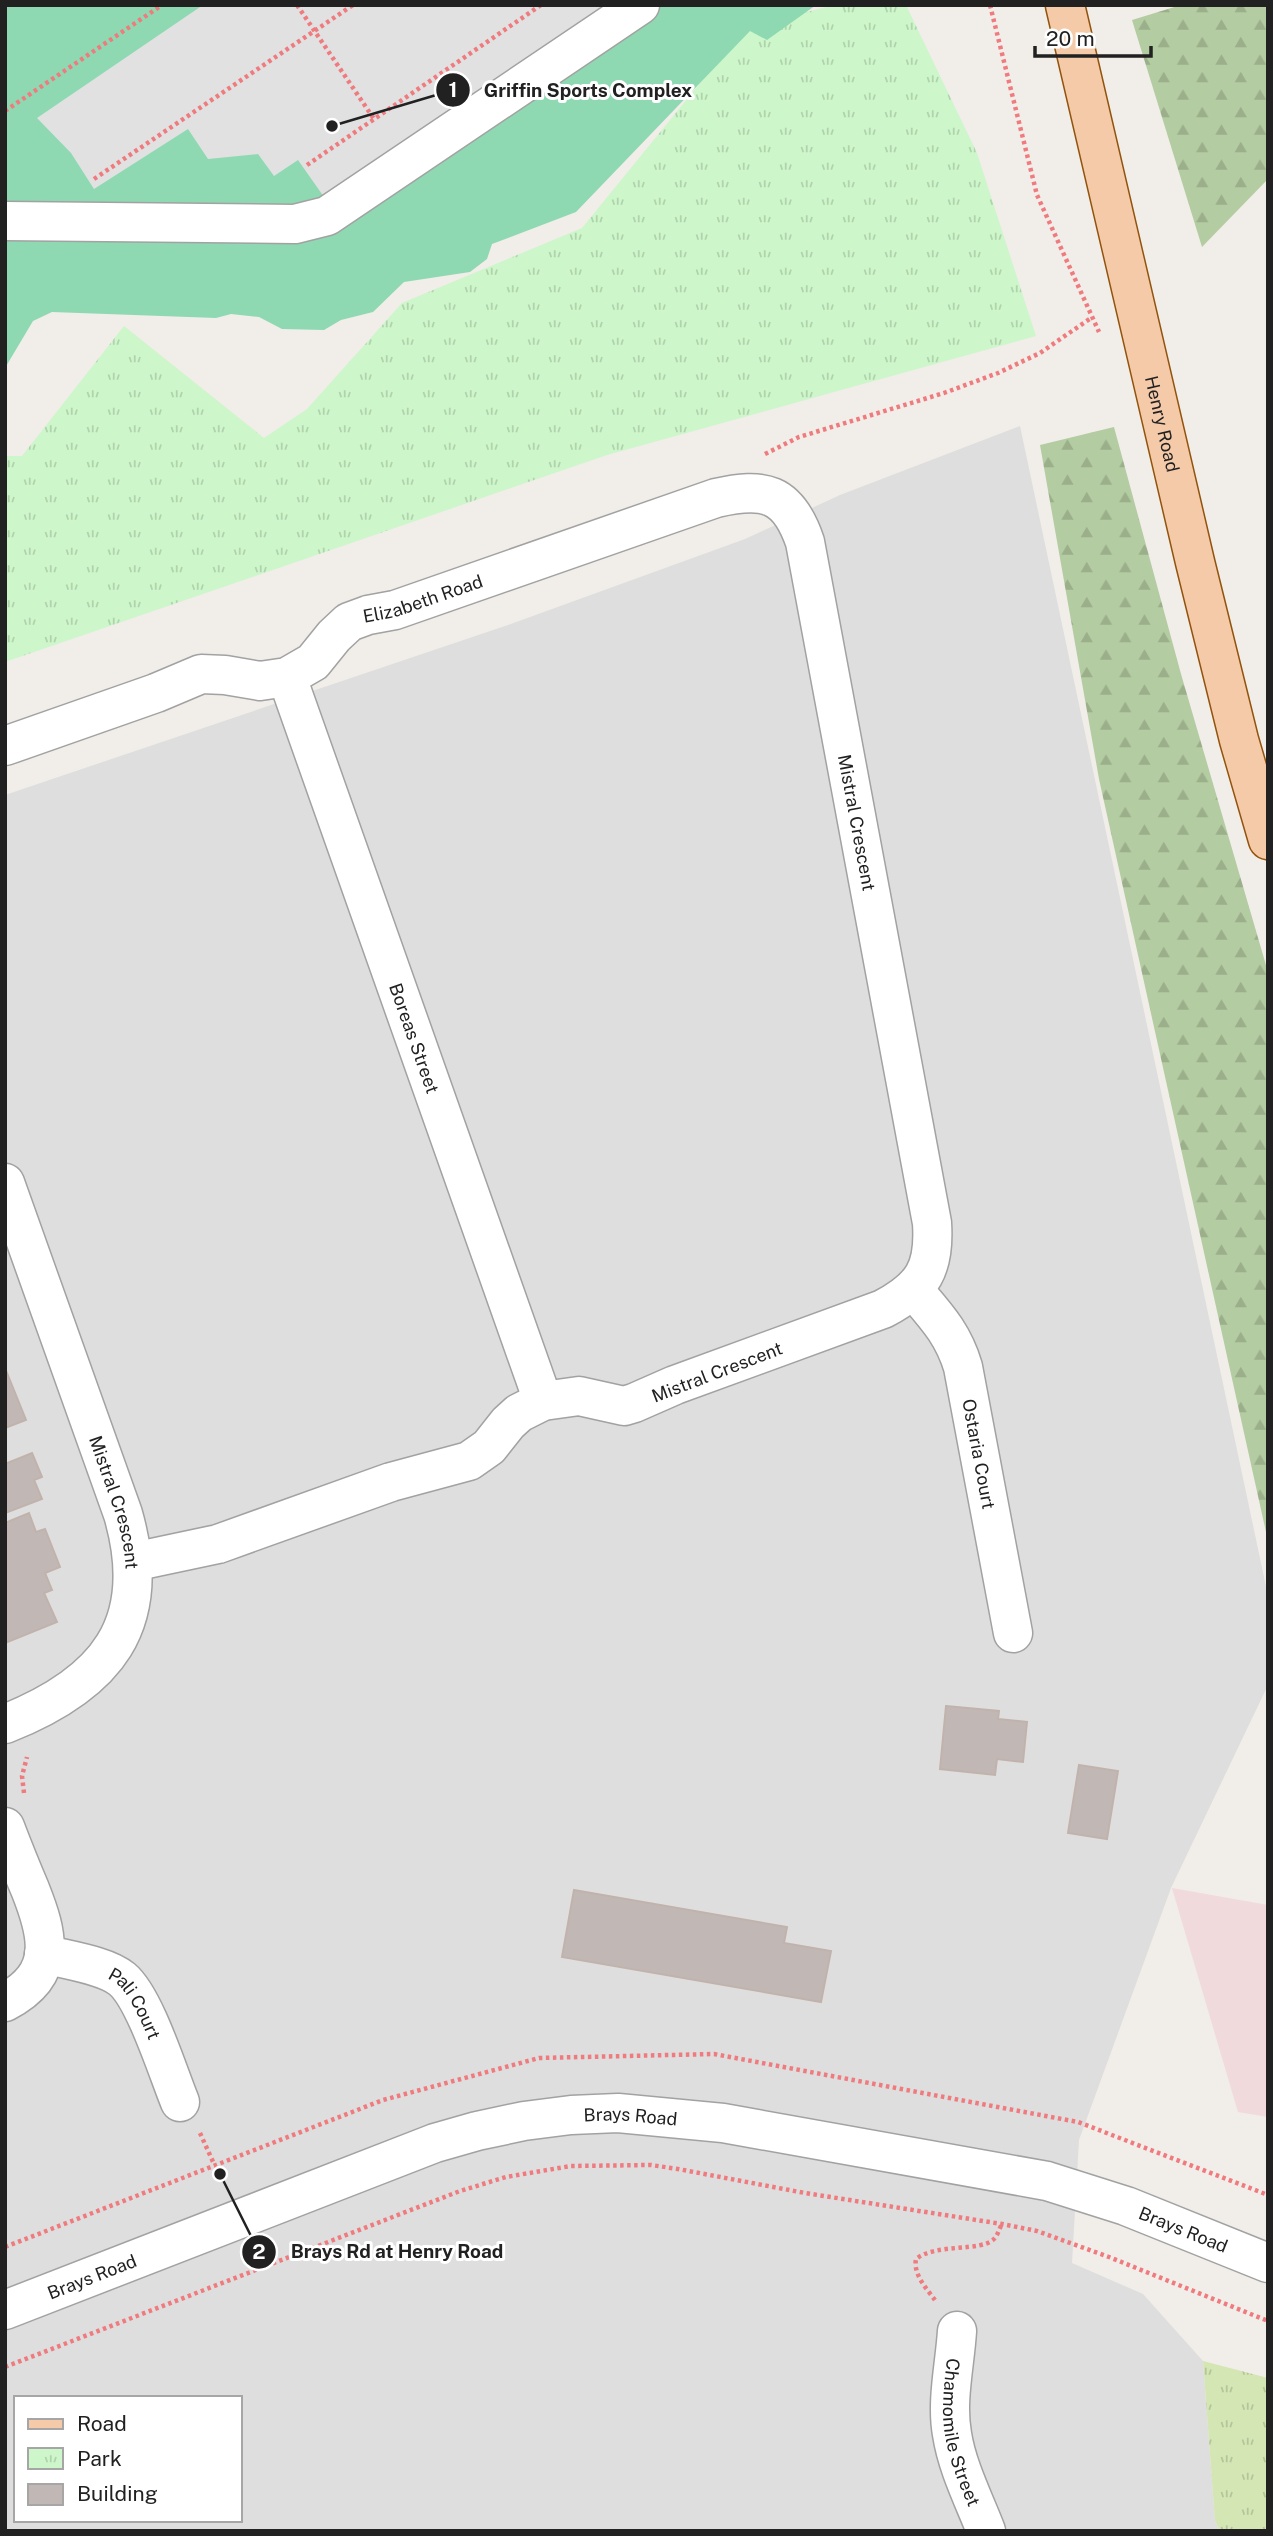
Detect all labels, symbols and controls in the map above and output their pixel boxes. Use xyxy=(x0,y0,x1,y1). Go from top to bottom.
scale bar xyxy=(1035,14,1150,58)
text: 20 m xyxy=(1046,26,1095,51)
callout: Griffin Sports Complex xyxy=(435,70,707,110)
text: 1 xyxy=(449,77,458,102)
text: Griffin Sports Complex xyxy=(484,79,692,101)
street label: Henry Road xyxy=(1141,374,1184,474)
street label: Elizabeth Road xyxy=(361,570,485,626)
street label: Mistral Crescent xyxy=(834,753,880,892)
street label: Boreas Street xyxy=(386,980,444,1096)
street label: Mistral Crescent xyxy=(649,1337,785,1407)
street label: Ostaria Court xyxy=(959,1397,1000,1511)
street label: Mistral Crescent xyxy=(85,1433,143,1570)
street label: Pali Court xyxy=(105,1963,165,2042)
street label: Brays Road xyxy=(583,2102,678,2129)
street label: Brays Road xyxy=(1136,2202,1231,2256)
callout: Brays Rd at Henry Road xyxy=(241,2232,517,2272)
text: 2 xyxy=(252,2239,266,2264)
text: Brays Rd at Henry Road xyxy=(291,2240,503,2262)
street label: Brays Road xyxy=(44,2250,139,2303)
street label: Chamomile Street xyxy=(939,2357,985,2509)
legend xyxy=(14,2396,242,2522)
text: Road xyxy=(77,2411,127,2436)
text: Park xyxy=(77,2446,122,2471)
text: Building xyxy=(77,2481,158,2506)

